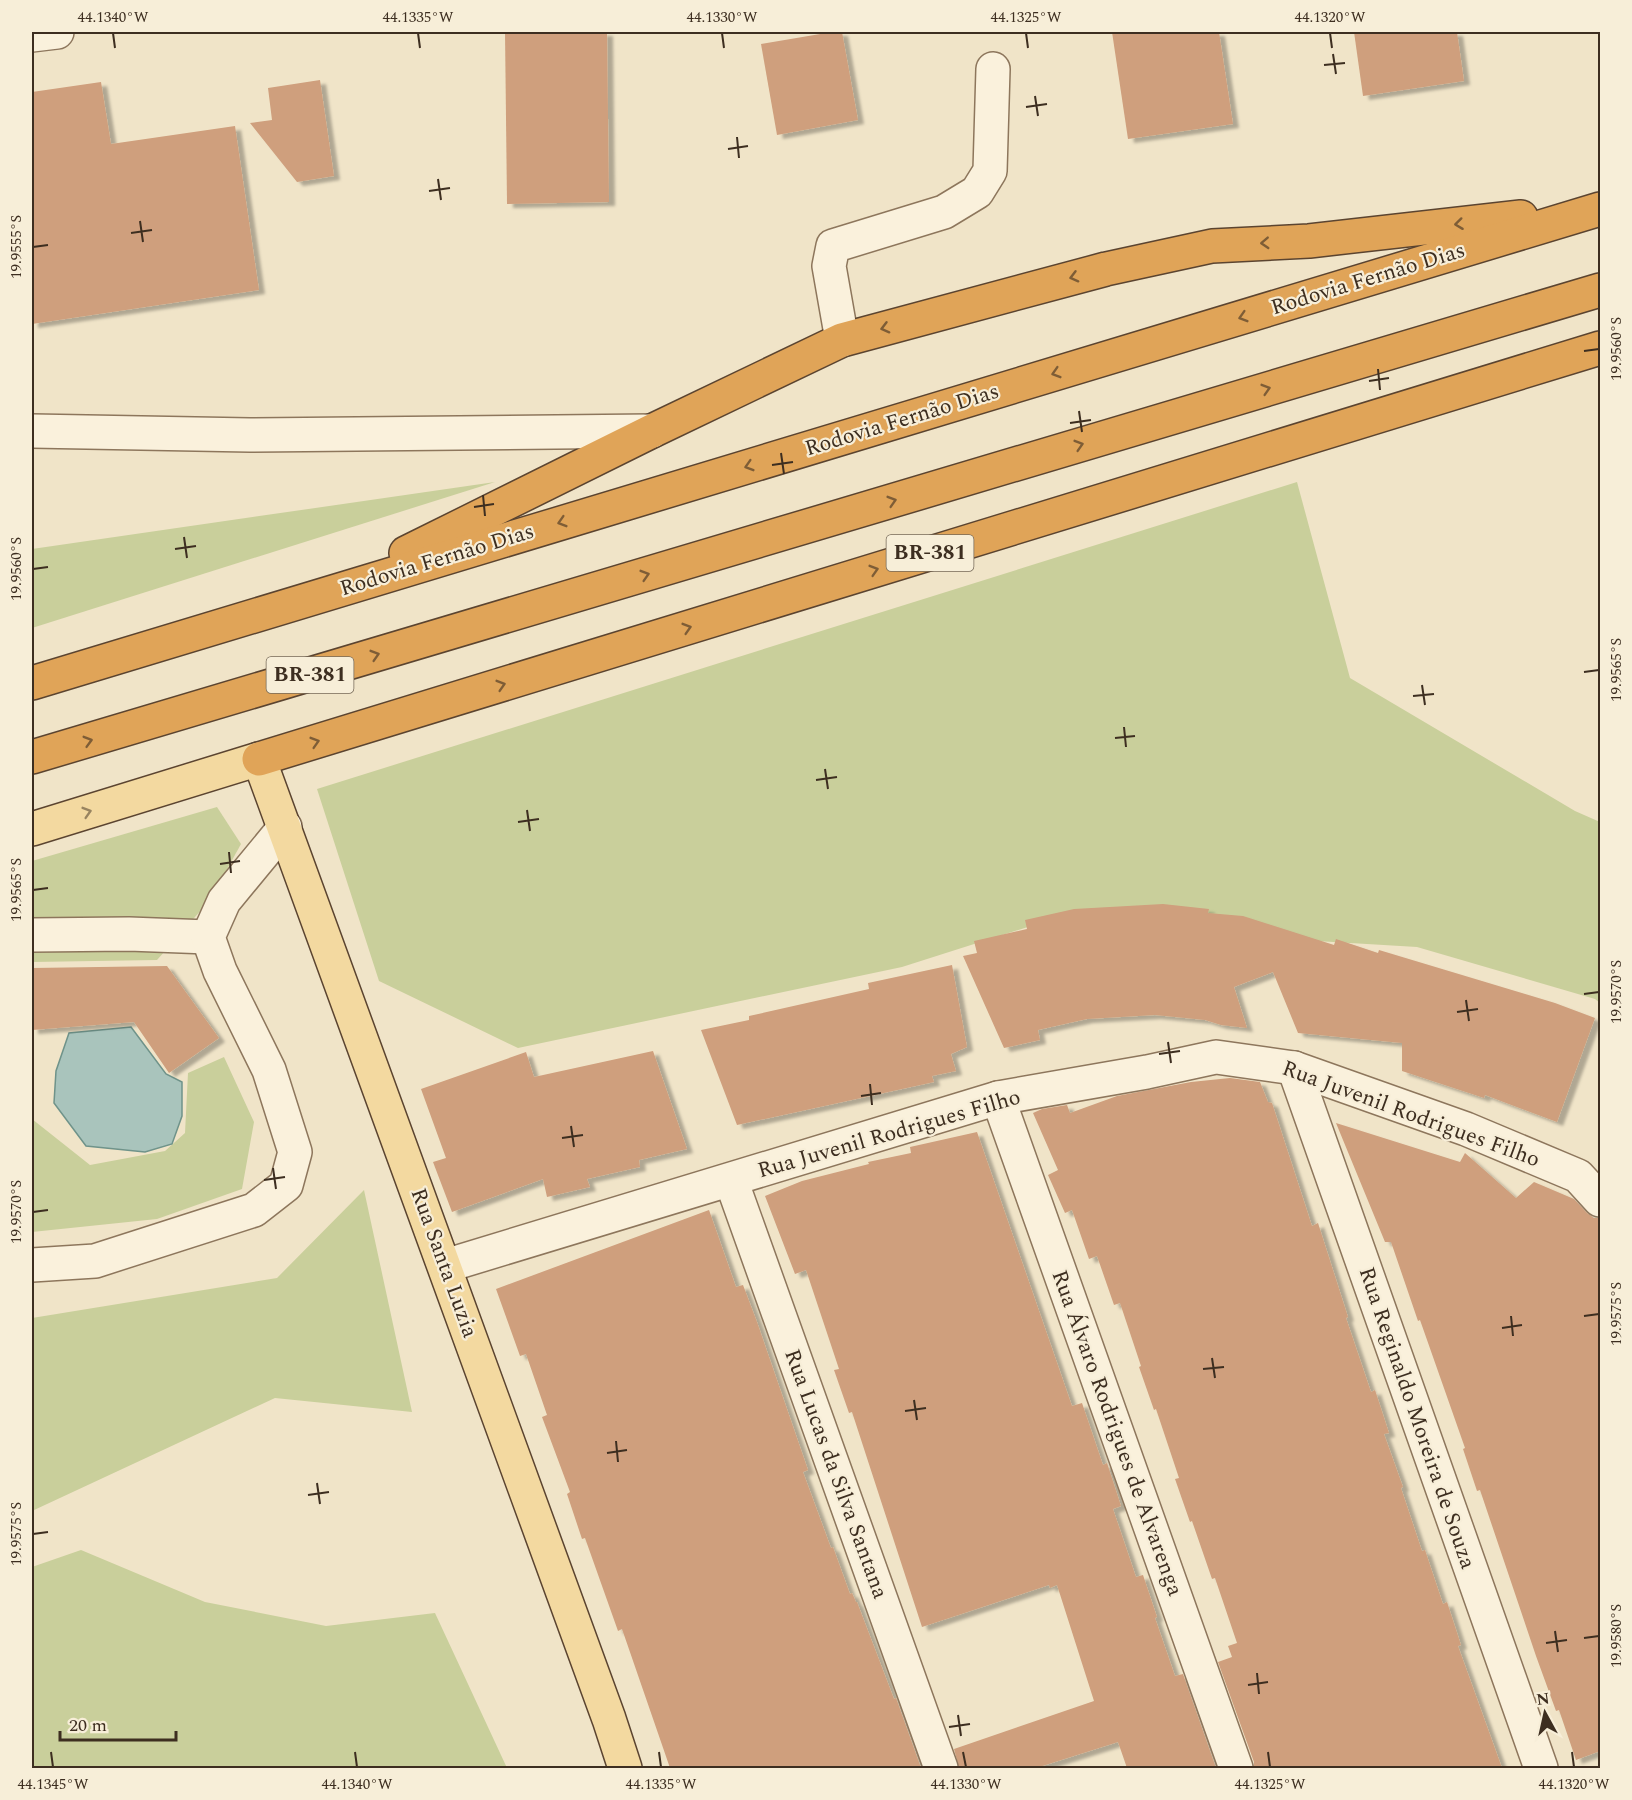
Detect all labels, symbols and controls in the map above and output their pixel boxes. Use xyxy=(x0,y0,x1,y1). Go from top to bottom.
text: 44.1340°W xyxy=(78,6,149,29)
text: 44.1335°W xyxy=(383,6,454,29)
text: 44.1330°W xyxy=(687,6,758,29)
text: 44.1325°W xyxy=(991,6,1062,29)
text: 44.1320°W xyxy=(1295,6,1366,29)
text: 19.9555°S xyxy=(5,215,28,279)
one-way arrow xyxy=(1454,217,1463,230)
street label: Rodovia Fernão Dias xyxy=(1267,234,1469,324)
one-way arrow xyxy=(1260,237,1269,250)
one-way arrow xyxy=(1069,270,1079,283)
one-way arrow xyxy=(1238,310,1249,322)
text: 19.9560°S xyxy=(1605,317,1628,381)
one-way arrow xyxy=(880,321,891,333)
one-way arrow xyxy=(1051,366,1062,378)
street label: Rodovia Fernão Dias xyxy=(801,375,1003,465)
one-way arrow xyxy=(1260,384,1271,396)
one-way arrow xyxy=(1073,440,1084,452)
one-way arrow xyxy=(744,459,755,471)
one-way arrow xyxy=(887,496,897,508)
street label: Rodovia Fernão Dias xyxy=(336,515,538,605)
one-way arrow xyxy=(557,515,568,527)
road number: BR-381 xyxy=(886,535,974,571)
text: 19.9560°S xyxy=(5,537,28,601)
one-way arrow xyxy=(868,565,879,577)
one-way arrow xyxy=(639,570,650,582)
one-way arrow xyxy=(681,622,692,635)
text: 19.9565°S xyxy=(1605,638,1628,702)
one-way arrow xyxy=(369,650,380,662)
road number: BR-381 xyxy=(266,657,354,693)
one-way arrow xyxy=(495,680,506,692)
one-way arrow xyxy=(82,736,93,748)
one-way arrow xyxy=(309,737,320,749)
one-way arrow xyxy=(81,807,92,819)
text: 19.9565°S xyxy=(5,858,28,922)
text: 19.9570°S xyxy=(1605,960,1628,1024)
street label: Rua Juvenil Rodrigues Filho xyxy=(1277,1052,1545,1176)
street label: Rua Juvenil Rodrigues Filho xyxy=(754,1081,1024,1187)
text: 19.9570°S xyxy=(5,1180,28,1244)
street label: Rua Santa Luzia xyxy=(402,1183,486,1343)
street label: Rua Reginaldo Moreira de Souza xyxy=(1350,1263,1484,1574)
street label: Rua Álvaro Rodrigues de Alvarenga xyxy=(1043,1265,1192,1601)
text: 19.9575°S xyxy=(1605,1282,1628,1346)
street label: Rua Lucas da Silva Santana xyxy=(775,1344,897,1604)
text: 19.9575°S xyxy=(5,1502,28,1566)
text: 19.9580°S xyxy=(1605,1604,1628,1668)
north arrow xyxy=(1515,1683,1575,1743)
text: N xyxy=(1535,1686,1551,1712)
scale bar xyxy=(60,1704,176,1742)
text: 20 m xyxy=(69,1712,107,1739)
text: 44.1345°W xyxy=(18,1773,89,1796)
text: 44.1340°W xyxy=(322,1773,393,1796)
text: 44.1335°W xyxy=(626,1773,697,1796)
text: 44.1330°W xyxy=(931,1773,1002,1796)
text: 44.1325°W xyxy=(1235,1773,1306,1796)
text: 44.1320°W xyxy=(1539,1773,1610,1796)

